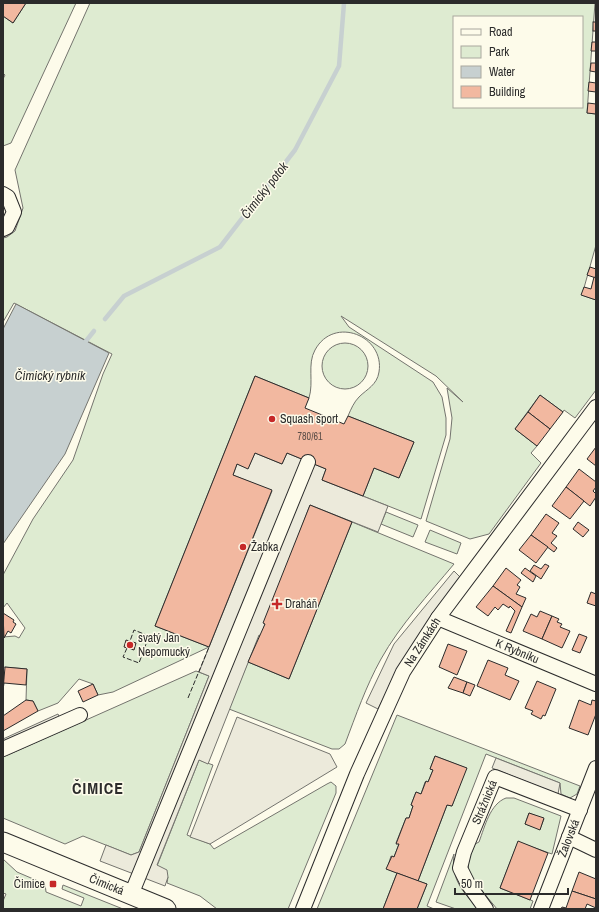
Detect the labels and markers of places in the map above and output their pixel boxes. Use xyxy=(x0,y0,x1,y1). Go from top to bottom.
place label: Squash sport xyxy=(280,411,338,427)
marker: Squash sport xyxy=(267,414,277,424)
place label: Žabka xyxy=(251,539,279,555)
marker: Žabka xyxy=(238,542,248,552)
place label: Draháň xyxy=(285,596,317,612)
marker: Draháň xyxy=(272,599,282,609)
place label: svatý Jan Nepomucký xyxy=(138,630,190,660)
marker: svatý Jan Nepomucký xyxy=(125,640,135,650)
place label: Čimice xyxy=(14,876,45,892)
marker: Čimice xyxy=(48,879,58,889)

